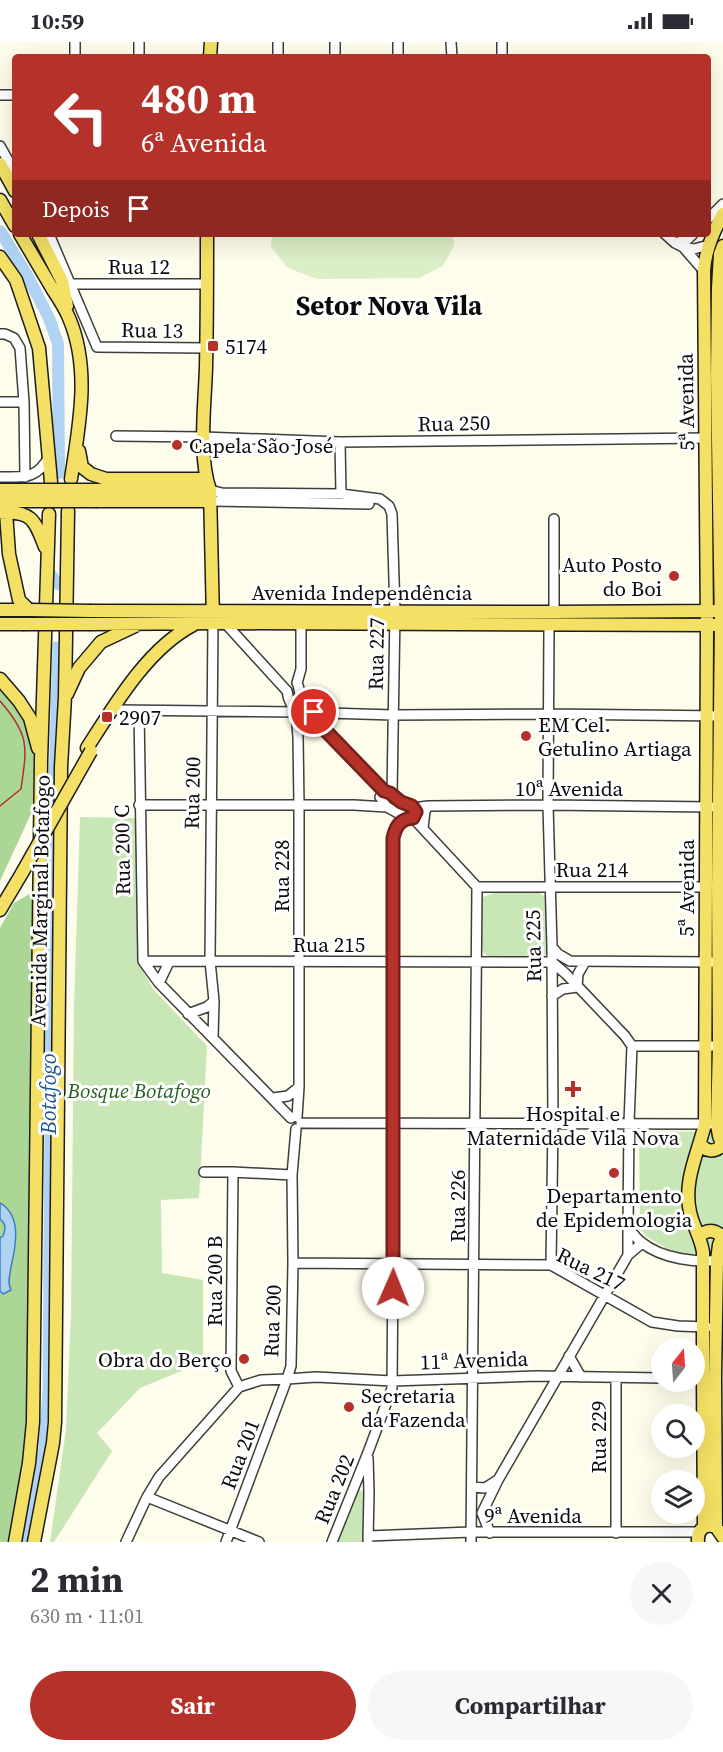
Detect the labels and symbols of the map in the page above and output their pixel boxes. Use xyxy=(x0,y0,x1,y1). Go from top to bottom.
street label: Rua 12 xyxy=(108,252,170,281)
district label: Setor Nova Vila xyxy=(296,287,483,324)
street label: Rua 13 xyxy=(121,315,183,345)
place label: 5174 xyxy=(225,332,267,361)
marker: 5174 xyxy=(206,339,220,353)
street label: 5ª Avenida xyxy=(671,353,701,451)
street label: Rua 250 xyxy=(417,408,491,438)
place label: Capela São José xyxy=(189,431,334,460)
marker: Capela São José xyxy=(170,438,184,452)
place label: Auto Posto do Boi xyxy=(562,550,662,603)
marker: Auto Posto do Boi xyxy=(667,569,681,583)
street label: Avenida Independência xyxy=(252,578,473,607)
street label: Rua 227 xyxy=(361,617,391,691)
pin xyxy=(288,686,339,737)
place label: 2907 xyxy=(119,703,161,732)
marker: 2907 xyxy=(100,710,114,724)
place label: EM Cel. Getulino Artiaga xyxy=(538,710,692,763)
marker: EM Cel. Getulino Artiaga xyxy=(519,729,533,743)
street label: Rua 200 xyxy=(177,756,207,830)
street label: 10ª Avenida xyxy=(515,774,623,803)
street label: Avenida Marginal Botafogo xyxy=(23,775,57,1027)
street label: Rua 200 C xyxy=(107,804,137,896)
street label: 5ª Avenida xyxy=(672,839,701,937)
street label: Rua 228 xyxy=(267,840,296,912)
street label: Rua 214 xyxy=(556,855,629,884)
street label: Rua 225 xyxy=(518,909,548,983)
street label: Rua 215 xyxy=(293,930,365,959)
water label: Botafogo xyxy=(33,1053,63,1136)
park label: Bosque Botafogo xyxy=(66,1076,211,1105)
marker: Hospital e Maternidade Vila Nova xyxy=(564,1080,582,1098)
place label: Hospital e Maternidade Vila Nova xyxy=(467,1099,680,1152)
marker: Departamento de Epidemologia xyxy=(607,1166,621,1180)
street label: Rua 226 xyxy=(443,1170,472,1242)
place label: Departamento de Epidemologia xyxy=(536,1181,693,1234)
street label: Rua 200 B xyxy=(200,1236,229,1326)
street label: Rua 217 xyxy=(552,1240,630,1298)
position arrow xyxy=(361,1256,425,1320)
street label: Rua 200 xyxy=(256,1284,288,1358)
north arrow xyxy=(651,1338,705,1392)
street label: 11ª Avenida xyxy=(419,1344,529,1376)
place label: Obra do Berço xyxy=(98,1345,232,1374)
marker: Obra do Berço xyxy=(237,1352,251,1366)
place label: Secretaria da Fazenda xyxy=(361,1381,466,1434)
marker: Secretaria da Fazenda xyxy=(342,1400,356,1414)
street label: Rua 229 xyxy=(584,1401,613,1473)
street label: Rua 201 xyxy=(213,1415,267,1493)
street label: Rua 202 xyxy=(307,1450,361,1528)
street label: 9ª Avenida xyxy=(484,1501,582,1530)

